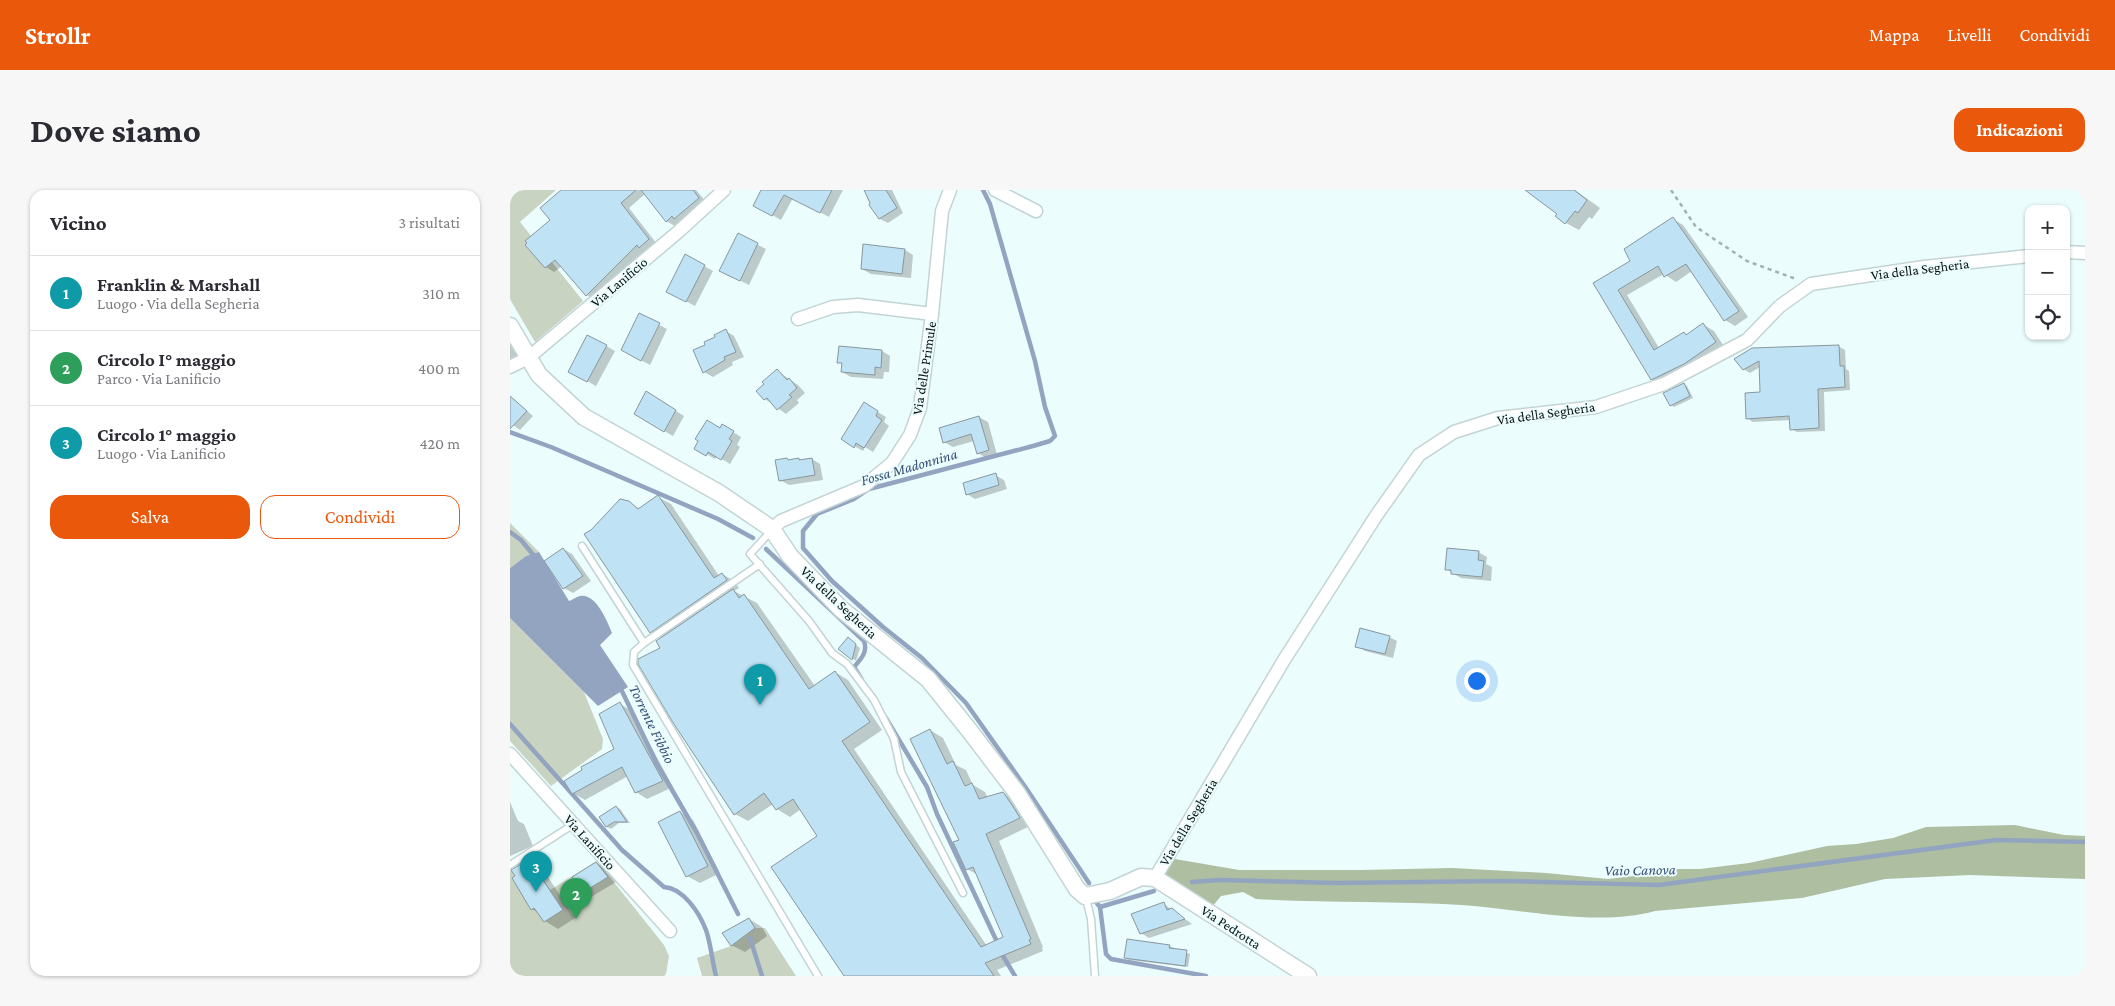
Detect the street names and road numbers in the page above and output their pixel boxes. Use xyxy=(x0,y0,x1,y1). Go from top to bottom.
street label: Via Lanificio xyxy=(587,254,651,310)
street label: Via della Segheria xyxy=(1870,255,1971,283)
street label: Via delle Primule xyxy=(909,320,939,416)
street label: Via della Segheria xyxy=(1496,398,1597,428)
street label: Via della Segheria xyxy=(797,562,881,642)
street label: Via della Segheria xyxy=(1156,775,1221,868)
street label: Via Lanificio xyxy=(561,811,619,873)
street label: Via Pedrotta xyxy=(1198,902,1264,953)

